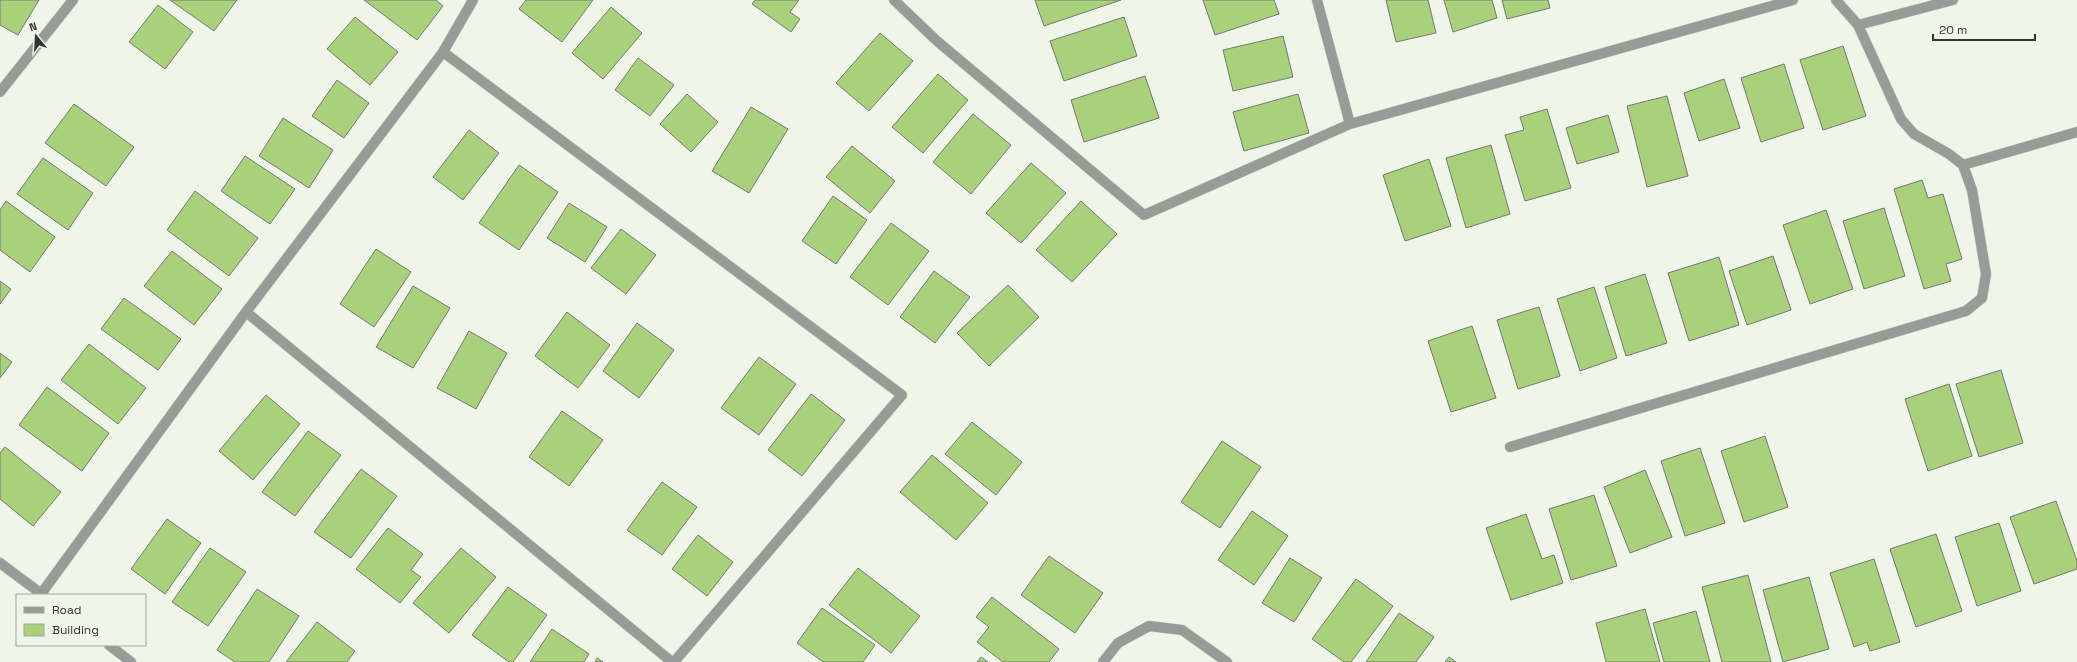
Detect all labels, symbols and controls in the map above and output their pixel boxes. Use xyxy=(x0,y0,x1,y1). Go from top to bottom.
north arrow xyxy=(16,16,56,56)
scale bar xyxy=(1933,16,2035,42)
text: N xyxy=(27,19,39,34)
text: 20 m xyxy=(1939,22,1967,38)
legend xyxy=(16,594,146,646)
text: Road xyxy=(52,602,81,618)
text: Building xyxy=(52,622,99,638)

